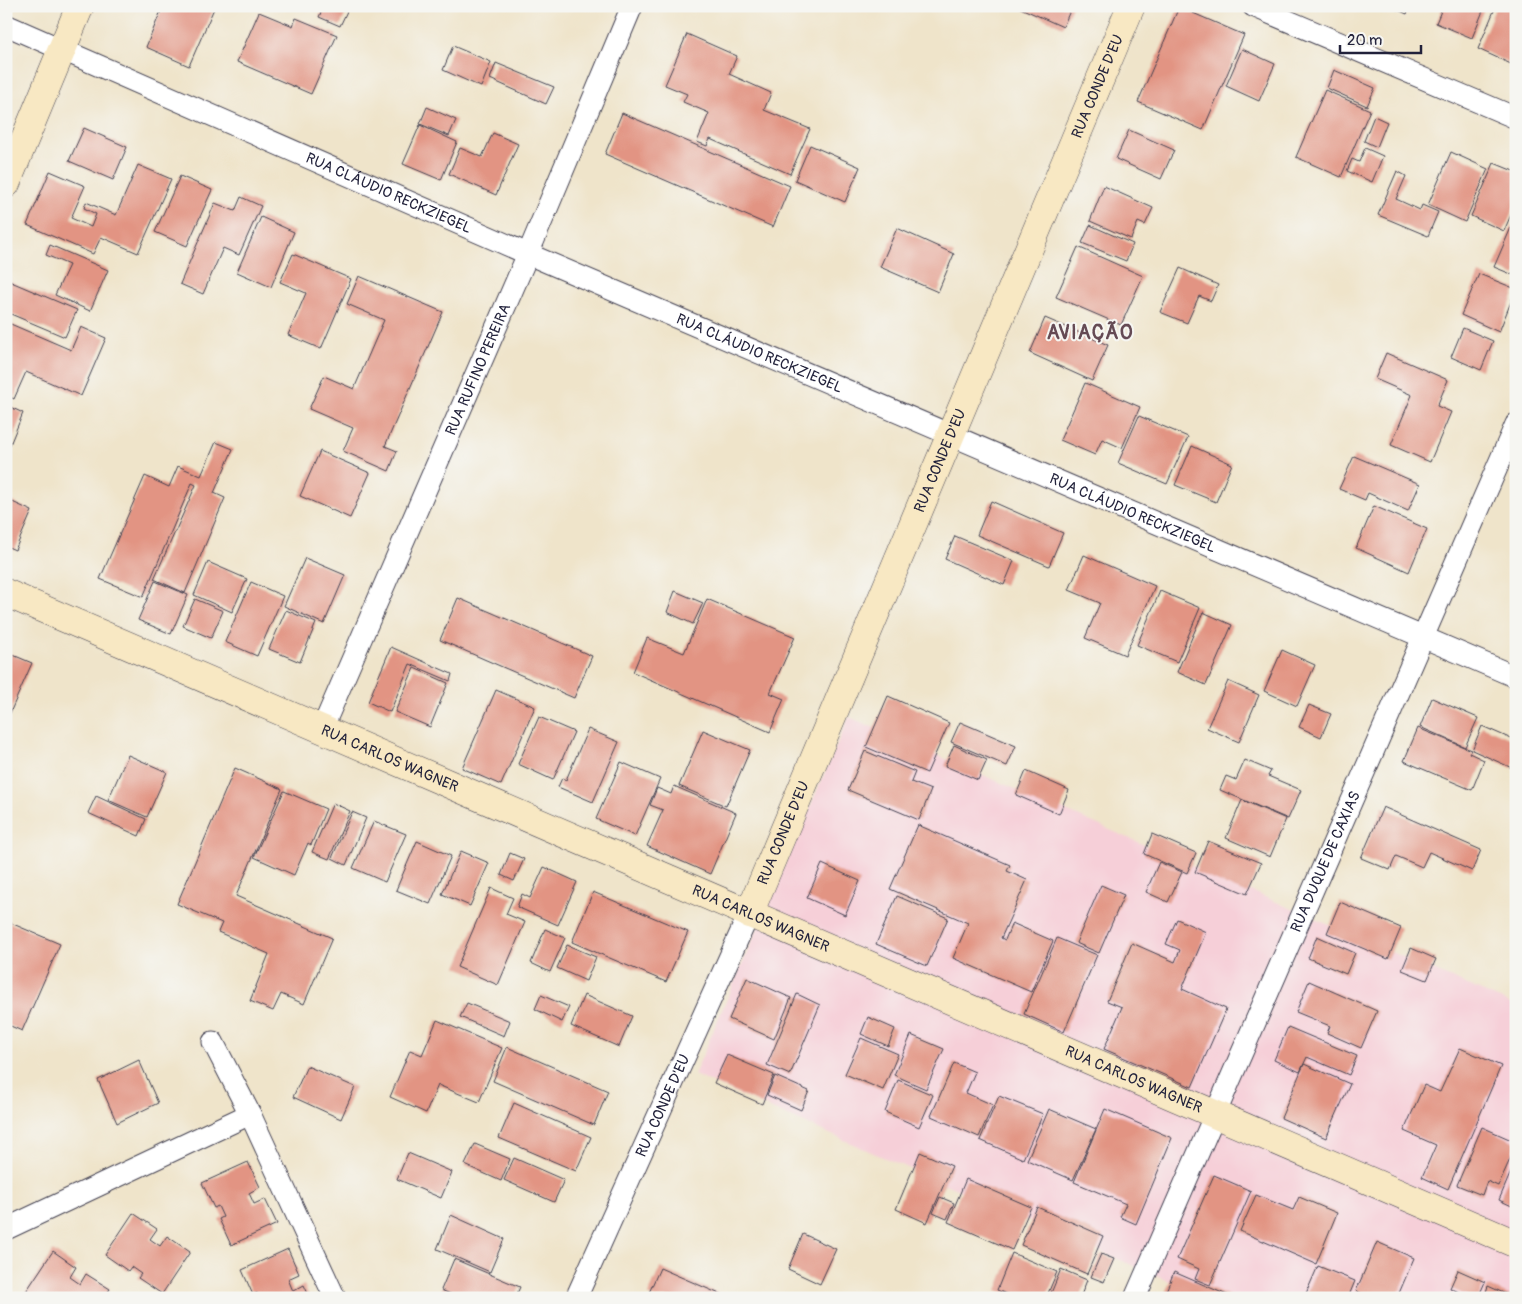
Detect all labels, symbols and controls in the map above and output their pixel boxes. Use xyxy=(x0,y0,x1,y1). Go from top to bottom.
scale bar xyxy=(1340,22,1421,54)
text: 20 m xyxy=(1347,31,1382,50)
street label: RUA CONDE D'EU xyxy=(1067,32,1127,141)
street label: RUA CLÁUDIO RECKZIEGEL xyxy=(303,148,475,238)
street label: RUA RUFINO PEREIRA xyxy=(441,300,515,438)
street label: RUA CLÁUDIO RECKZIEGEL xyxy=(674,309,846,397)
district label: AVIAÇÃO xyxy=(1047,320,1133,345)
street label: RUA CONDE D'EU xyxy=(910,406,970,515)
street label: RUA CLÁUDIO RECKZIEGEL xyxy=(1047,469,1219,557)
street label: RUA CARLOS WAGNER xyxy=(318,721,462,797)
street label: RUA CONDE D'EU xyxy=(753,778,813,888)
street label: RUA DUQUE DE CAXIAS xyxy=(1286,788,1364,935)
street label: RUA CARLOS WAGNER xyxy=(689,880,833,956)
street label: RUA CARLOS WAGNER xyxy=(1062,1041,1205,1117)
street label: RUA CONDE D'EU xyxy=(631,1051,694,1160)

